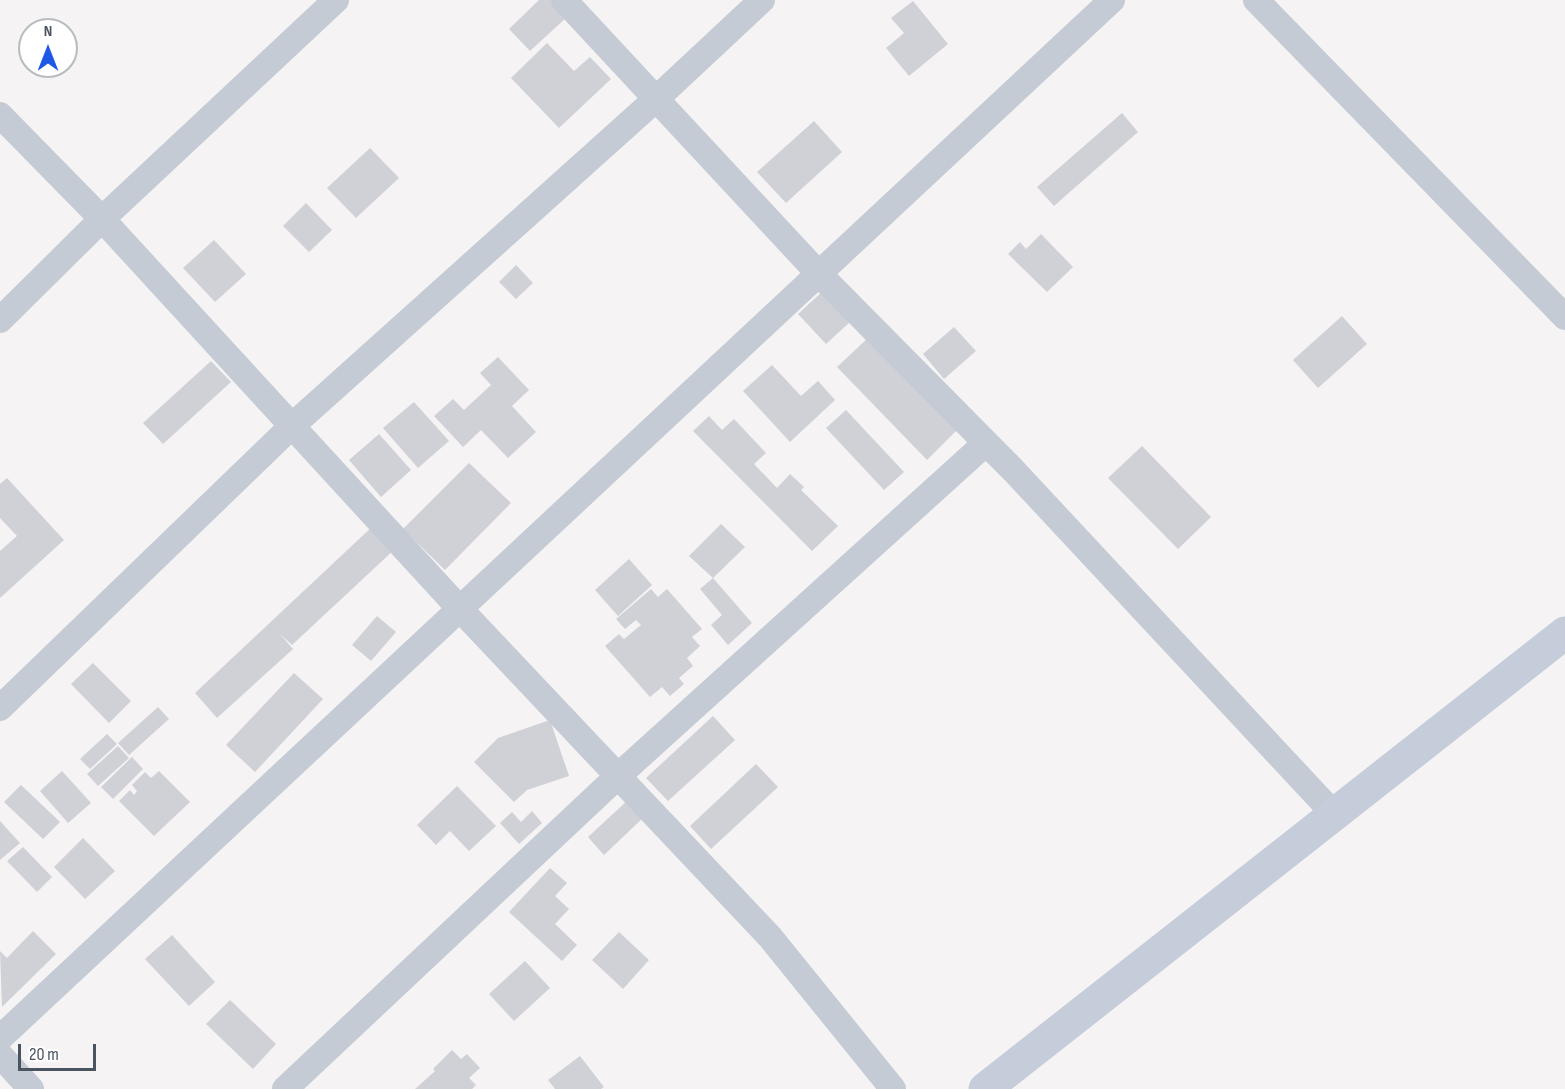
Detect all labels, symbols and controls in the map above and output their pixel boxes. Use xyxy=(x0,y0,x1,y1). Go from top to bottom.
north arrow xyxy=(18,18,78,78)
text: N xyxy=(44,22,52,41)
scale bar xyxy=(21,1032,99,1070)
text: 20 m xyxy=(29,1044,59,1065)

